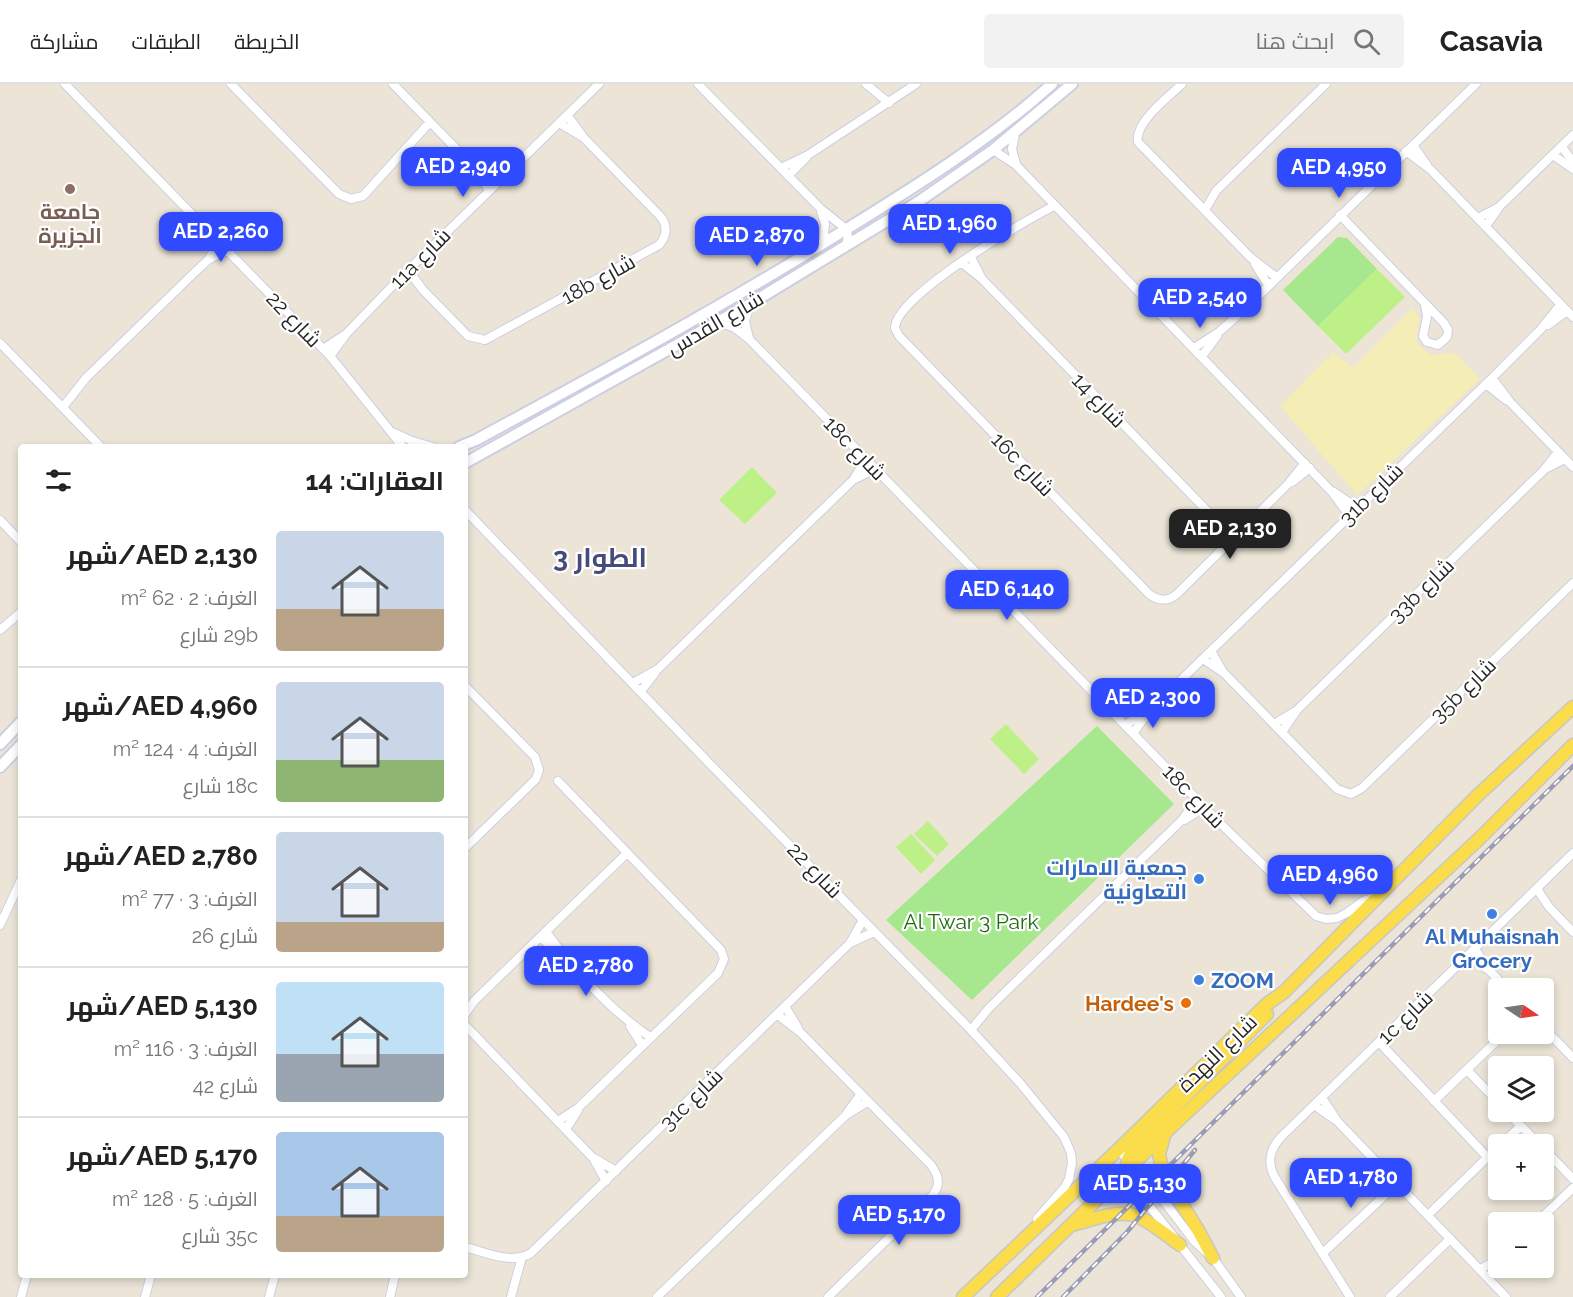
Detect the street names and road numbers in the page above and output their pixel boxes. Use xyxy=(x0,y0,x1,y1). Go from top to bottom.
street label: 11a شارع xyxy=(384,222,457,295)
street label: 18b شارع xyxy=(557,249,640,311)
street label: شارع القدس xyxy=(662,285,769,362)
street label: شارع 22 xyxy=(260,286,327,354)
street label: شارع 14 xyxy=(1065,367,1131,434)
street label: 18c شارع xyxy=(817,411,891,486)
street label: 16c شارع xyxy=(985,427,1060,503)
street label: 31b شارع xyxy=(1334,457,1410,532)
street label: 33b شارع xyxy=(1383,553,1460,629)
street label: 35b شارع xyxy=(1425,653,1502,729)
street label: 18c شارع xyxy=(1156,759,1230,834)
street label: شارع 22 xyxy=(781,837,848,905)
street label: 1c شارع xyxy=(1372,985,1439,1051)
street label: شارع النهدة xyxy=(1172,1009,1263,1099)
street label: 31c شارع xyxy=(654,1063,729,1136)

